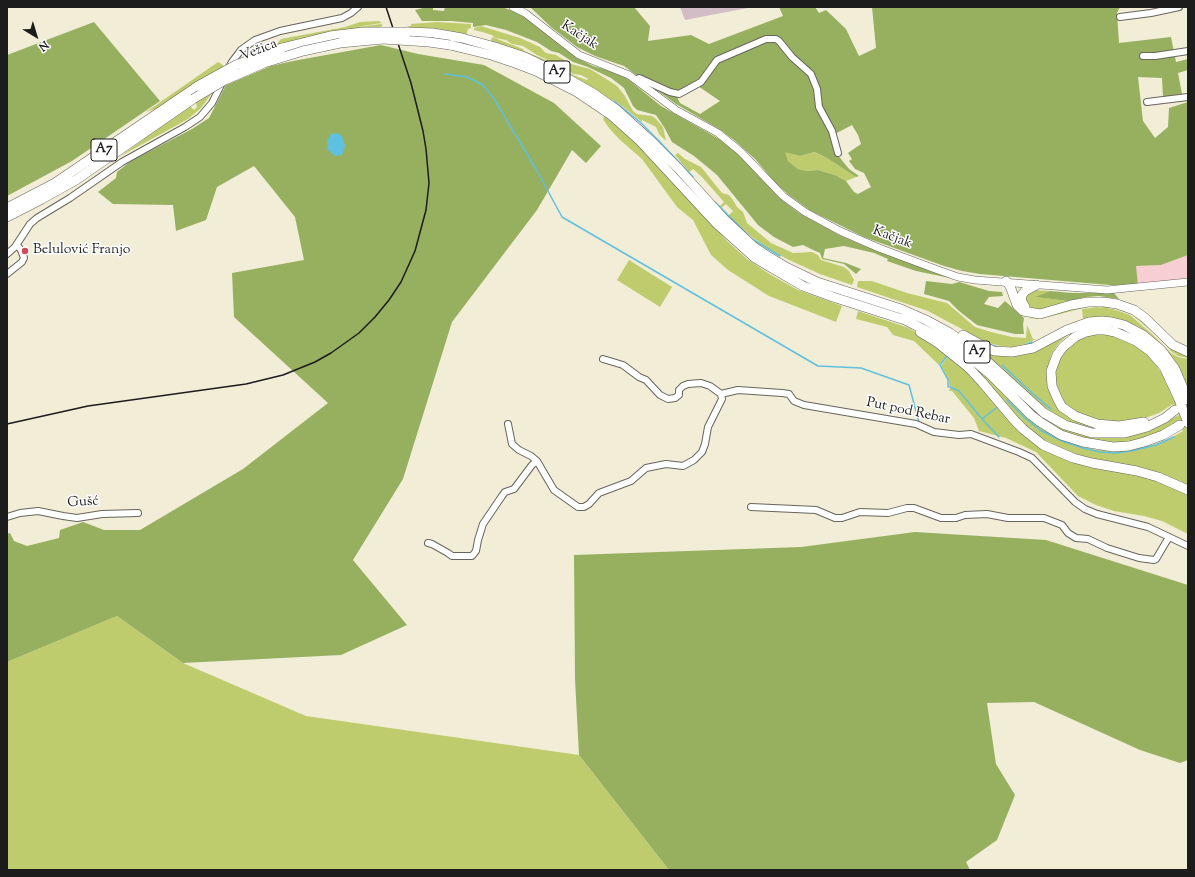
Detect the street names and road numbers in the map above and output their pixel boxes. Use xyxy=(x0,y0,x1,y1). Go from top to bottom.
street label: Kačjak xyxy=(557,18,601,54)
street label: Vežica xyxy=(238,36,280,66)
road number: A7 xyxy=(544,61,570,83)
road number: A7 xyxy=(91,139,117,161)
street label: Kačjak xyxy=(870,223,914,253)
road number: A7 xyxy=(964,341,990,363)
street label: Put pod Rebar xyxy=(865,395,951,429)
street label: Gušć xyxy=(67,494,99,512)

